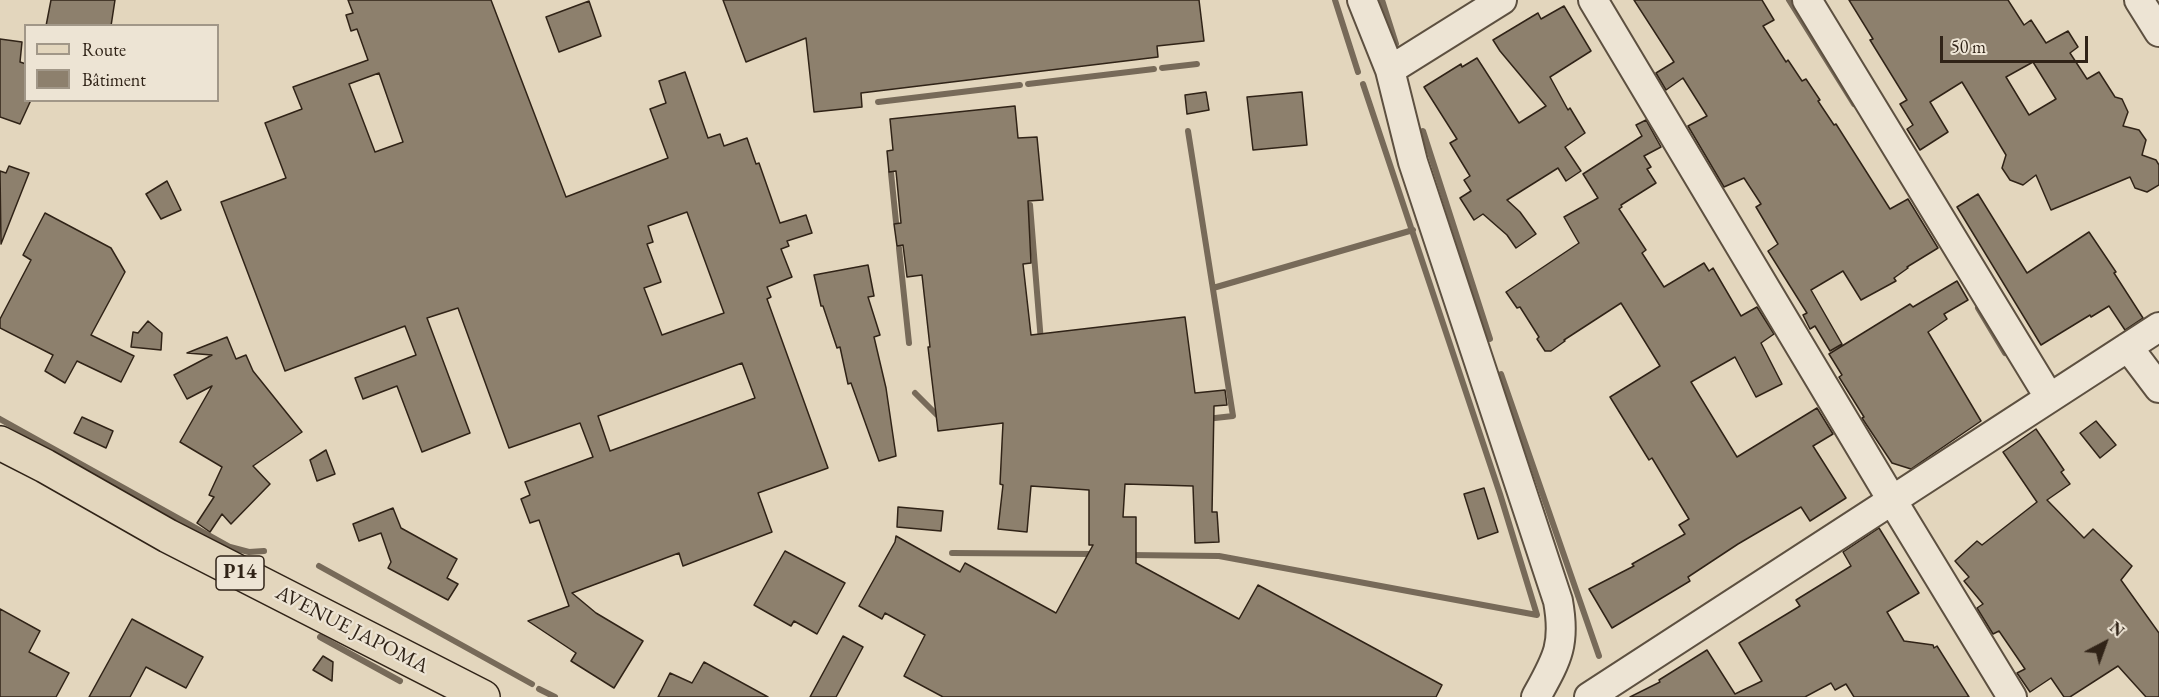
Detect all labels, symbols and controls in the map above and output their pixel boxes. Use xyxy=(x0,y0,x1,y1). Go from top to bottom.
legend xyxy=(24,24,219,102)
scale bar xyxy=(1943,24,2092,62)
text: 50 m xyxy=(1951,35,1986,58)
text: Route xyxy=(82,38,126,61)
text: Bâtiment xyxy=(82,68,146,91)
road number: P14 xyxy=(216,556,264,590)
street label: AVENUE JAPOMA xyxy=(271,581,433,679)
north arrow xyxy=(2075,613,2135,673)
text: N xyxy=(2105,617,2129,641)

